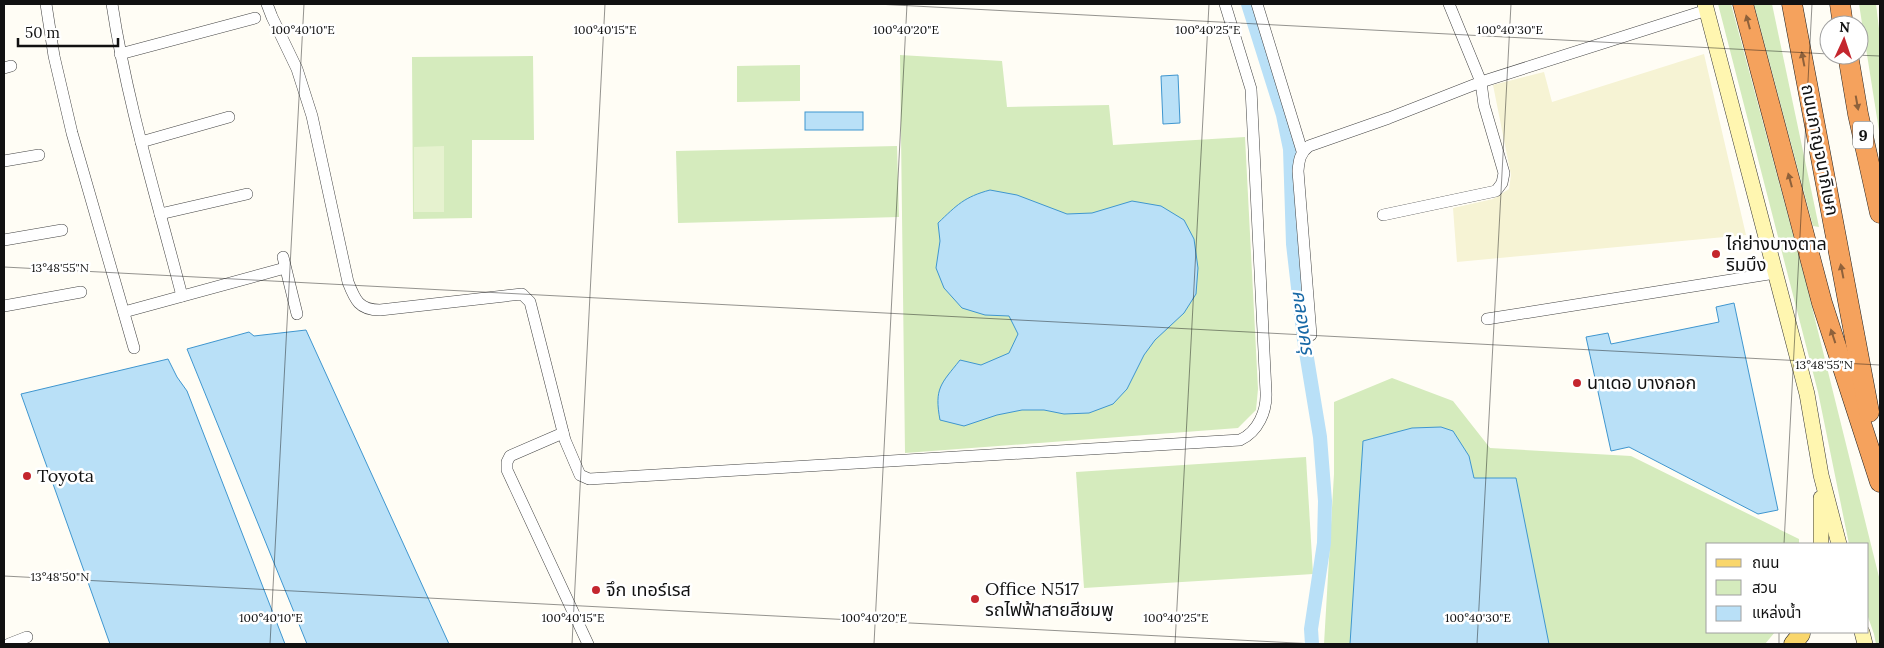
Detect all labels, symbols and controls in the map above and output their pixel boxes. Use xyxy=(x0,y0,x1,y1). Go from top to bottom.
scale bar xyxy=(18,15,118,47)
one-way arrow xyxy=(1744,15,1752,30)
north arrow xyxy=(1819,15,1869,65)
text: N xyxy=(1839,18,1851,36)
text: 100°40'10"E xyxy=(271,22,335,37)
text: 100°40'15"E xyxy=(574,22,636,37)
text: 100°40'20"E xyxy=(873,22,939,37)
text: 100°40'25"E xyxy=(1176,22,1240,37)
text: 100°40'30"E xyxy=(1477,22,1543,37)
text: 50 m xyxy=(25,23,60,42)
one-way arrow xyxy=(1798,51,1806,67)
street label: ถนนกาญจนาภิเษก xyxy=(1796,82,1845,218)
one-way arrow xyxy=(1853,95,1861,111)
road number: 9 xyxy=(1853,122,1873,148)
one-way arrow xyxy=(1786,172,1794,187)
place label: ไก่ย่างบางตาล ริมบึง xyxy=(1725,232,1827,276)
marker: ไก่ย่างบางตาล ริมบึง xyxy=(1710,248,1722,260)
text: 13°48'55"N xyxy=(31,260,89,275)
one-way arrow xyxy=(1838,262,1846,278)
water label: คลองครุ xyxy=(1288,288,1321,357)
one-way arrow xyxy=(1829,328,1837,343)
text: 13°48'55"N xyxy=(1795,357,1853,372)
place label: นาเดอ บางกอก xyxy=(1587,371,1696,394)
marker: นาเดอ บางกอก xyxy=(1571,377,1583,389)
place label: Toyota xyxy=(37,464,94,487)
marker: Toyota xyxy=(21,470,33,482)
legend xyxy=(1706,543,1869,633)
text: ถนน xyxy=(1752,553,1779,572)
text: 13°48'50"N xyxy=(31,569,89,584)
place label: Office N517 รถไฟฟ้าสายสีชมพู xyxy=(985,577,1114,622)
place label: จึก เทอร์เรส xyxy=(606,578,691,601)
text: สวน xyxy=(1752,578,1777,597)
marker: จึก เทอร์เรส xyxy=(590,584,602,596)
marker: Office N517 รถไฟฟ้าสายสีชมพู xyxy=(969,593,981,605)
text: แหล่งน้ำ xyxy=(1752,602,1801,622)
text: 100°40'10"E xyxy=(239,610,303,625)
text: 100°40'15"E xyxy=(542,610,604,625)
text: 100°40'20"E xyxy=(841,610,907,625)
text: 100°40'25"E xyxy=(1144,610,1208,625)
text: 100°40'30"E xyxy=(1445,610,1511,625)

